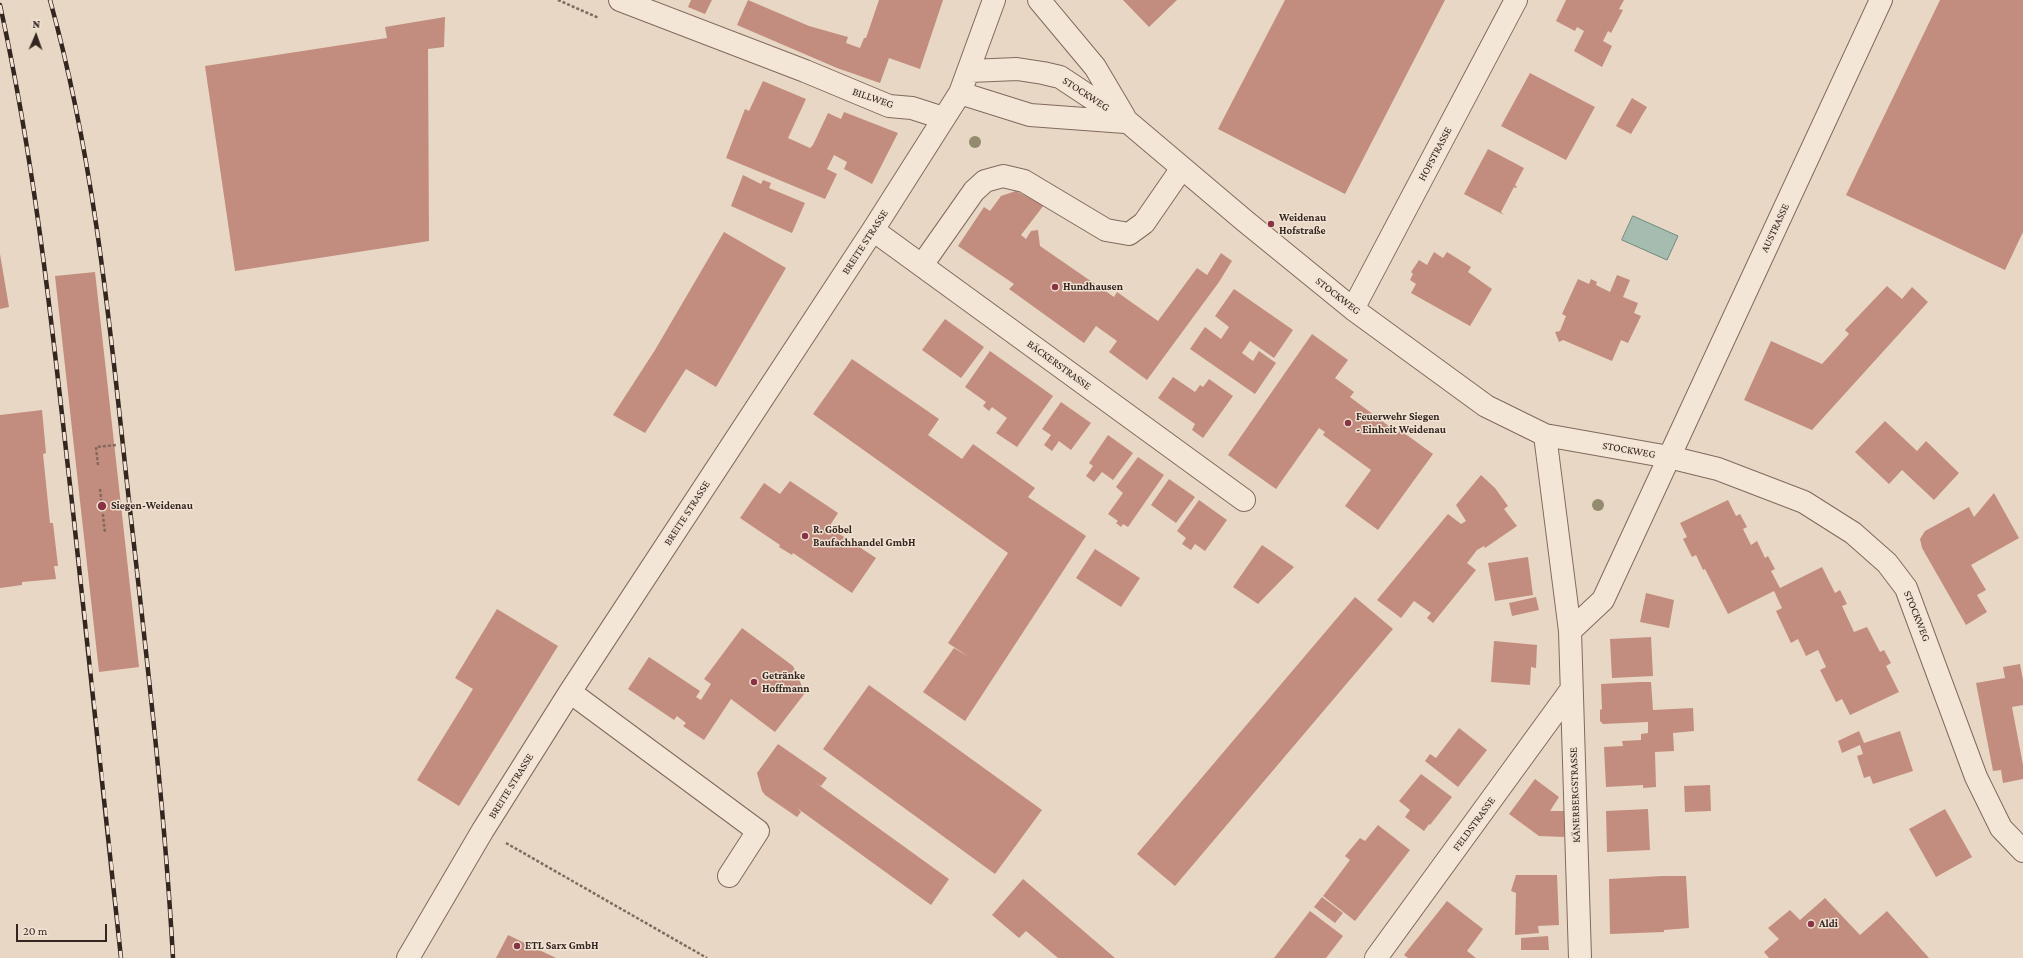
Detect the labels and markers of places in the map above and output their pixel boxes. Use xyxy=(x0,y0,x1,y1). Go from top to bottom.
place label: Weidenau Hofstraße xyxy=(1279,211,1326,237)
marker: Weidenau Hofstraße xyxy=(1266,219,1276,229)
place label: Hundhausen xyxy=(1063,280,1123,294)
marker: Hundhausen xyxy=(1050,282,1060,292)
place label: Feuerwehr Siegen - Einheit Weidenau xyxy=(1356,410,1446,436)
marker: Feuerwehr Siegen - Einheit Weidenau xyxy=(1343,418,1353,428)
place label: Siegen-Weidenau xyxy=(111,499,193,513)
marker: Siegen-Weidenau xyxy=(96,500,108,512)
place label: R. Göbel Baufachhandel GmbH xyxy=(813,523,916,549)
marker: R. Göbel Baufachhandel GmbH xyxy=(800,531,810,541)
place label: Getränke Hoffmann xyxy=(762,669,810,695)
marker: Getränke Hoffmann xyxy=(749,677,759,687)
place label: Aldi xyxy=(1819,917,1838,931)
marker: Aldi xyxy=(1806,919,1816,929)
place label: ETL Sarx GmbH xyxy=(525,939,599,953)
marker: ETL Sarx GmbH xyxy=(512,941,522,951)

